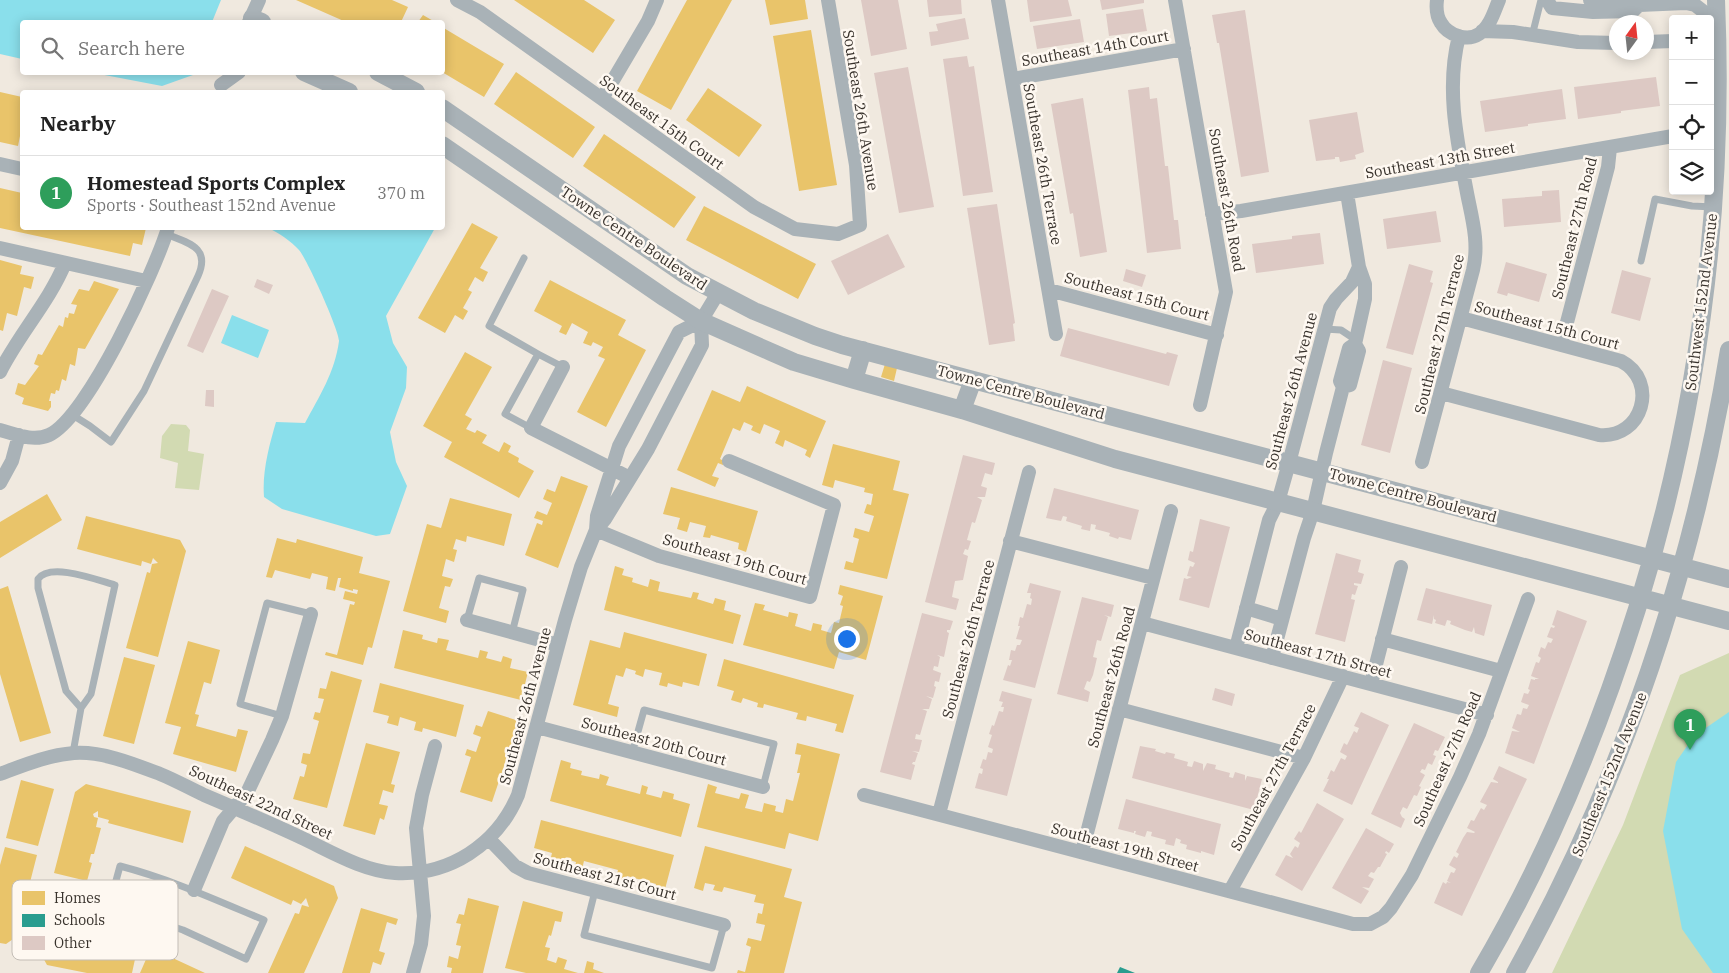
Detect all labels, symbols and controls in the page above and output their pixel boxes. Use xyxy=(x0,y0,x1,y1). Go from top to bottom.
north arrow xyxy=(1609,15,1654,60)
map controls xyxy=(1669,15,1714,195)
button: + xyxy=(1669,15,1714,60)
search box xyxy=(20,20,445,75)
street label: Southeast 14th Court xyxy=(1020,26,1170,70)
street label: Southeast 26th Avenue xyxy=(839,28,883,192)
icon: search xyxy=(38,34,66,62)
text: Search here xyxy=(78,36,185,60)
button: − xyxy=(1669,60,1714,105)
street label: Southeast 15th Court xyxy=(596,70,728,174)
street label: Southeast 26th Terrace xyxy=(1019,82,1067,246)
button: locate xyxy=(1669,105,1714,150)
text: Nearby xyxy=(40,109,116,137)
street label: Southeast 26th Road xyxy=(1205,127,1249,273)
street label: Southeast 13th Street xyxy=(1364,137,1516,183)
button: layers xyxy=(1669,150,1714,195)
street label: Southeast 27th Road xyxy=(1547,155,1601,301)
text: Homestead Sports Complex xyxy=(87,171,345,195)
street label: Towne Centre Boulevard xyxy=(557,182,711,294)
text: 1 xyxy=(51,183,61,203)
text: 370 m xyxy=(377,183,425,203)
text: Sports · Southeast 152nd Avenue xyxy=(87,195,336,215)
street label: Southwest 152nd Avenue xyxy=(1681,212,1721,392)
street label: Southeast 27th Terrace xyxy=(1410,252,1468,416)
street label: Southeast 15th Court xyxy=(1063,268,1211,324)
street label: Southeast 15th Court xyxy=(1473,297,1621,353)
street label: Southeast 26th Avenue xyxy=(1261,310,1321,472)
street label: Towne Centre Boulevard xyxy=(935,360,1107,424)
street label: Towne Centre Boulevard xyxy=(1327,463,1499,527)
street label: Southeast 19th Court xyxy=(661,529,809,589)
street label: Southeast 26th Terrace xyxy=(938,557,998,721)
street label: Southeast 26th Road xyxy=(1083,604,1139,750)
street label: Southeast 17th Street xyxy=(1242,624,1394,682)
street label: Southeast 26th Avenue xyxy=(495,625,555,787)
your location xyxy=(834,626,860,652)
street label: Southeast 27th Road xyxy=(1409,689,1485,829)
street label: Southeast 152nd Avenue xyxy=(1567,689,1651,859)
street label: Southeast 27th Terrace xyxy=(1226,700,1320,854)
pin: 1 xyxy=(1674,709,1706,750)
street label: Southeast 20th Court xyxy=(580,713,728,769)
street label: Southeast 22nd Street xyxy=(186,760,336,844)
street label: Southeast 19th Street xyxy=(1049,818,1201,876)
street label: Southeast 21st Court xyxy=(532,848,678,904)
legend xyxy=(12,880,178,960)
text: Homes xyxy=(54,889,101,907)
text: Schools xyxy=(54,911,105,929)
text: Other xyxy=(54,934,92,952)

